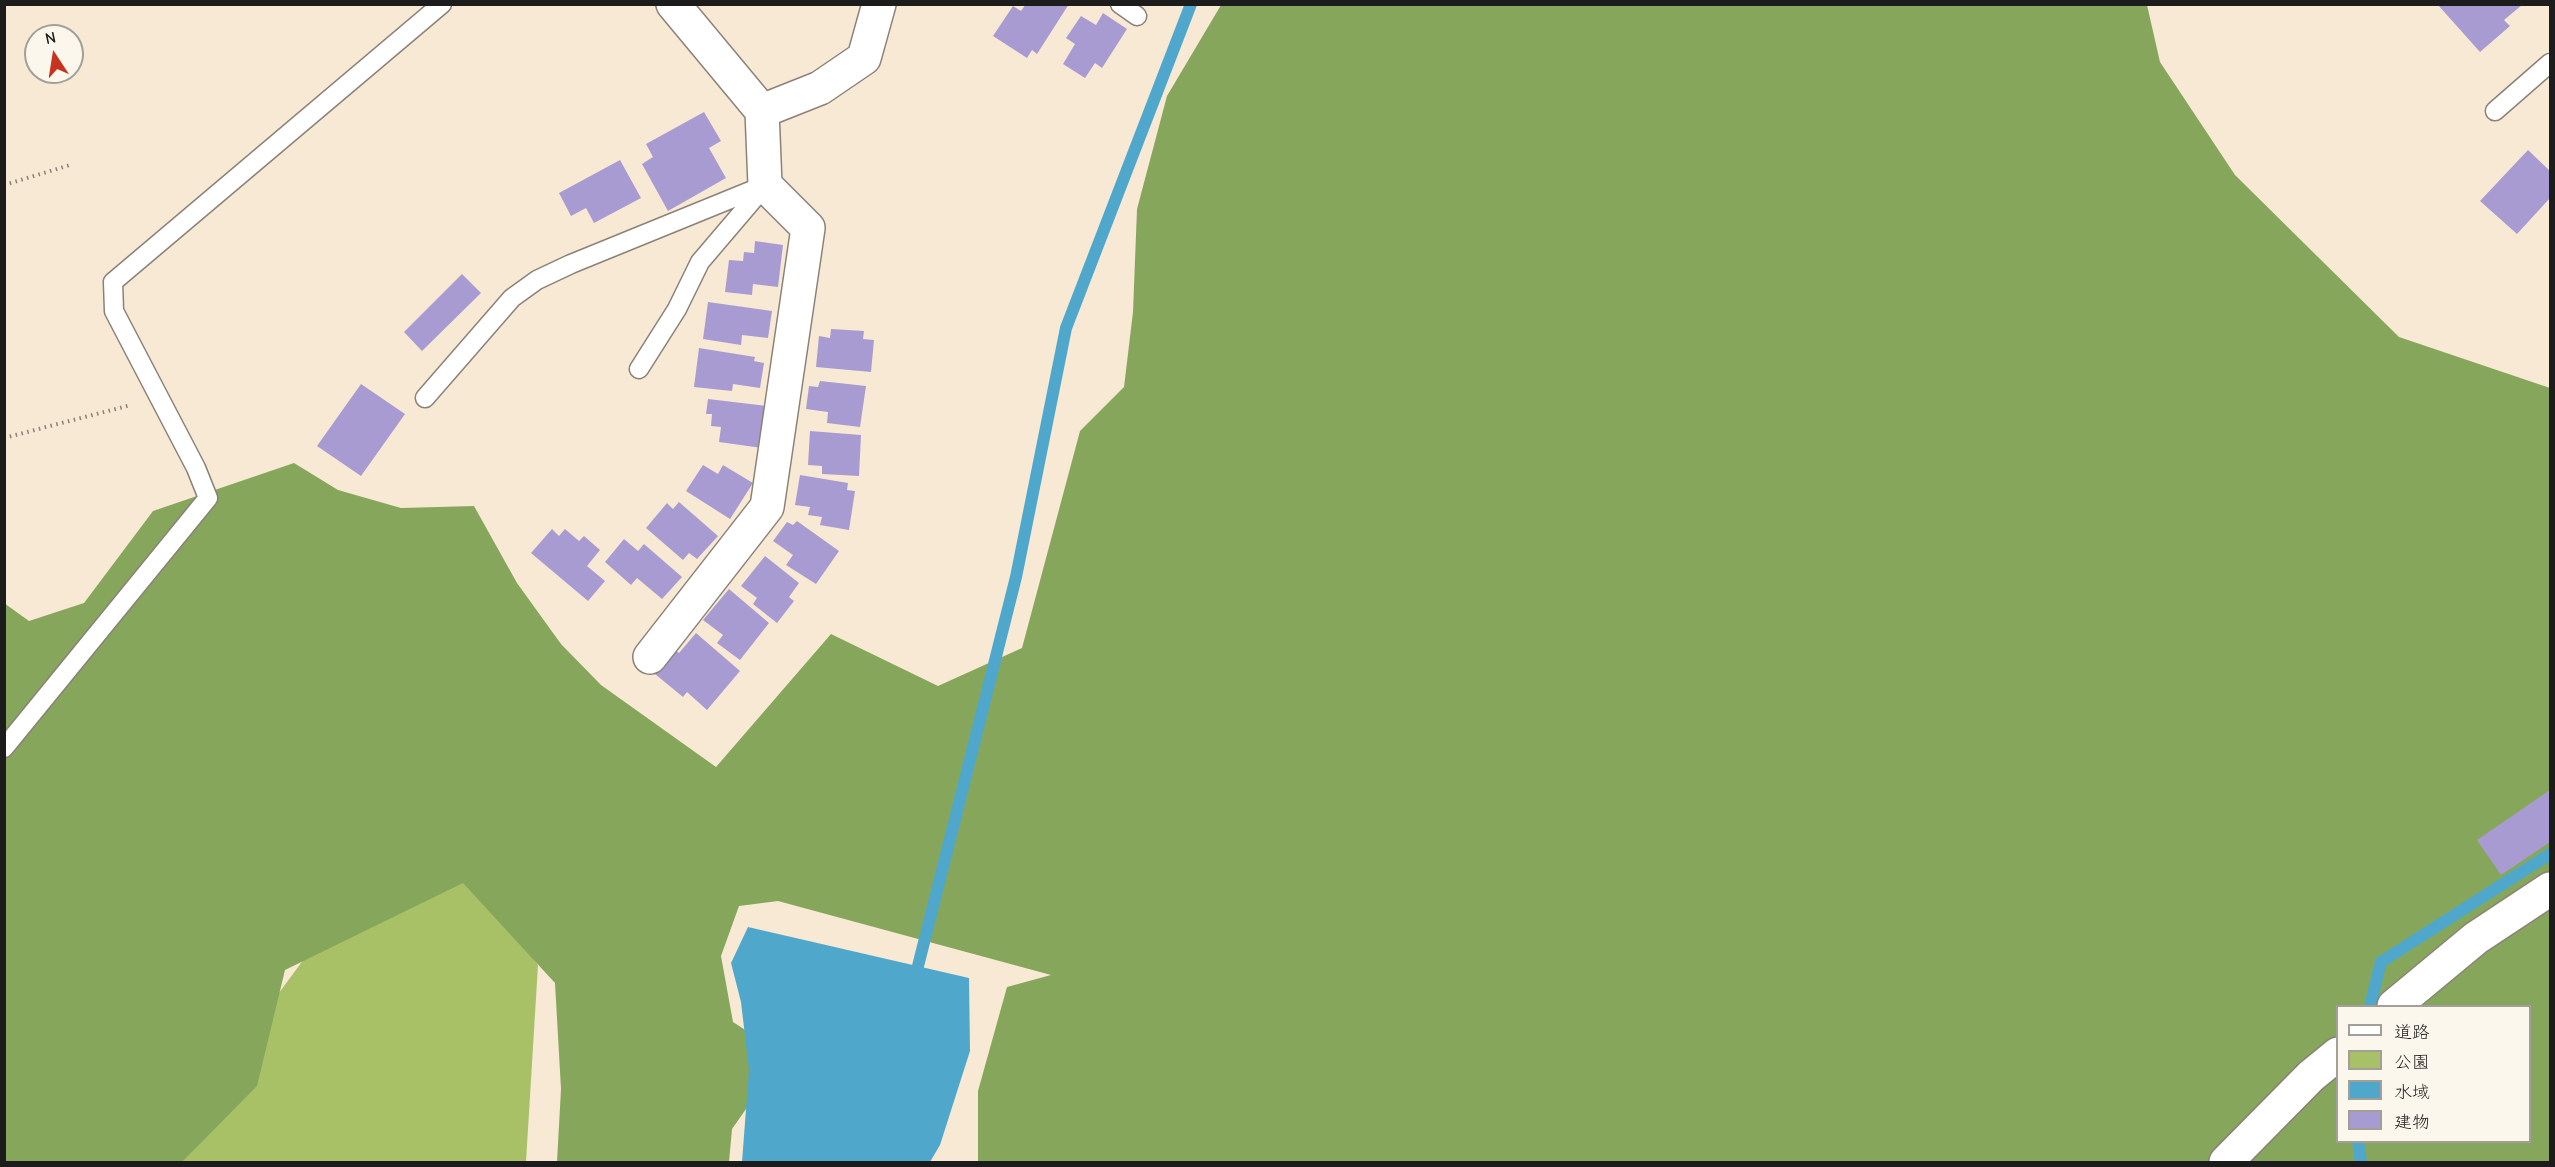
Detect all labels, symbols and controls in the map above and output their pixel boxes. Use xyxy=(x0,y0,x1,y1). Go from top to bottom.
north arrow xyxy=(24,24,84,84)
text: N xyxy=(44,28,58,48)
legend xyxy=(2336,1005,2531,1143)
text: 道路 xyxy=(2394,1022,2430,1043)
text: 公園 xyxy=(2394,1052,2430,1073)
text: 水域 xyxy=(2394,1082,2430,1103)
text: 建物 xyxy=(2394,1112,2430,1133)

